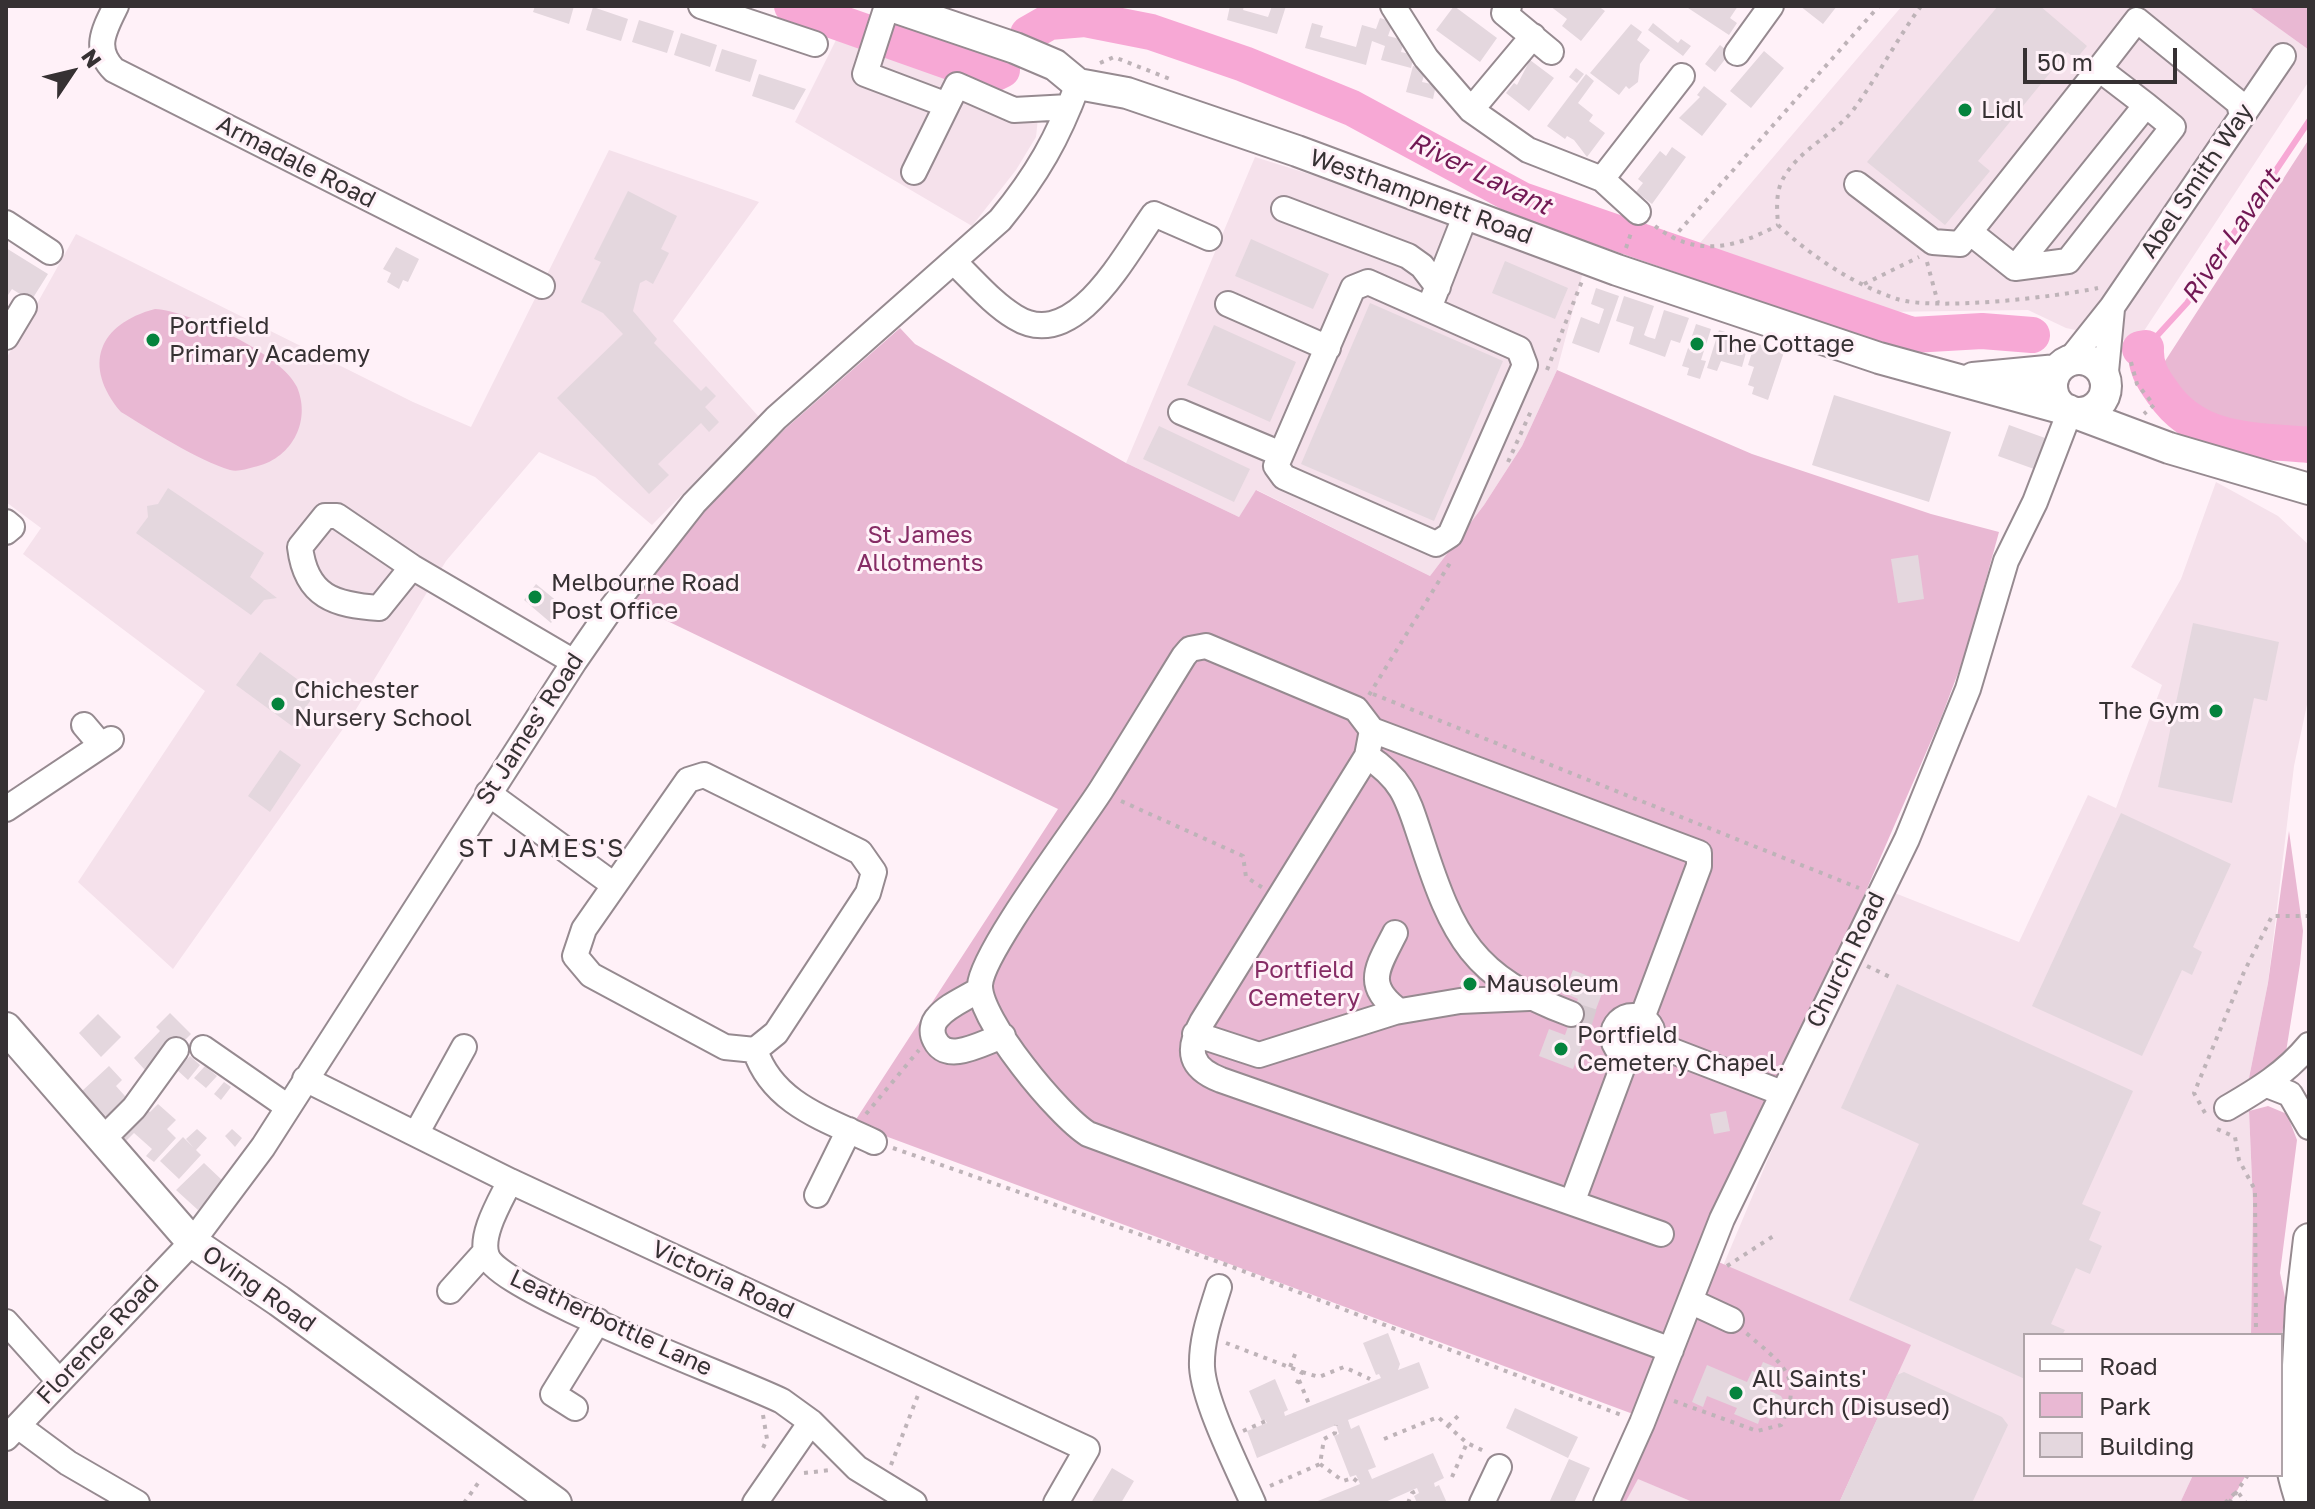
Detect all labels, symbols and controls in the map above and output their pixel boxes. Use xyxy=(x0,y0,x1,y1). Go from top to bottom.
north arrow xyxy=(32,32,112,112)
scale bar xyxy=(2027,32,2181,82)
text: N xyxy=(76,43,108,73)
text: 50 m xyxy=(2037,47,2093,76)
place label: Lidl xyxy=(1981,96,2024,124)
street label: Abel Smith Way xyxy=(2135,98,2259,264)
marker: Lidl xyxy=(1956,101,1974,119)
street label: Armadale Road xyxy=(212,110,380,214)
water label: River Lavant xyxy=(1404,126,1556,222)
street label: Westhampnett Road xyxy=(1306,143,1536,251)
water label: River Lavant xyxy=(2175,164,2287,310)
place label: Portfield Primary Academy xyxy=(169,312,370,368)
place label: The Cottage xyxy=(1713,330,1854,358)
marker: Portfield Primary Academy xyxy=(144,331,162,349)
marker: The Cottage xyxy=(1688,335,1706,353)
park label: St James Allotments xyxy=(857,521,983,577)
place label: Melbourne Road Post Office xyxy=(551,569,740,625)
marker: Melbourne Road Post Office xyxy=(526,588,544,606)
street label: St James' Road xyxy=(470,648,590,810)
place label: Chichester Nursery School xyxy=(294,676,472,732)
marker: Chichester Nursery School xyxy=(269,695,287,713)
place label: The Gym xyxy=(2099,697,2200,725)
marker: The Gym xyxy=(2207,702,2225,720)
district label: ST JAMES'S xyxy=(458,833,626,865)
street label: Church Road xyxy=(1801,887,1891,1033)
park label: Portfield Cemetery xyxy=(1248,956,1360,1012)
place label: Mausoleum xyxy=(1486,970,1619,998)
marker: Mausoleum xyxy=(1461,975,1479,993)
place label: Portfield Cemetery Chapel. xyxy=(1577,1021,1785,1077)
marker: Portfield Cemetery Chapel. xyxy=(1552,1040,1570,1058)
street label: Victoria Road xyxy=(647,1234,799,1326)
street label: Oving Road xyxy=(197,1239,321,1339)
street label: Leatherbottle Lane xyxy=(505,1263,717,1383)
street label: Florence Road xyxy=(31,1270,165,1410)
legend xyxy=(2023,1333,2283,1477)
text: Road xyxy=(2099,1351,2158,1380)
place label: All Saints' Church (Disused) xyxy=(1752,1365,1951,1421)
marker: All Saints' Church (Disused) xyxy=(1727,1384,1745,1402)
text: Park xyxy=(2099,1391,2151,1420)
text: Building xyxy=(2099,1431,2194,1460)

